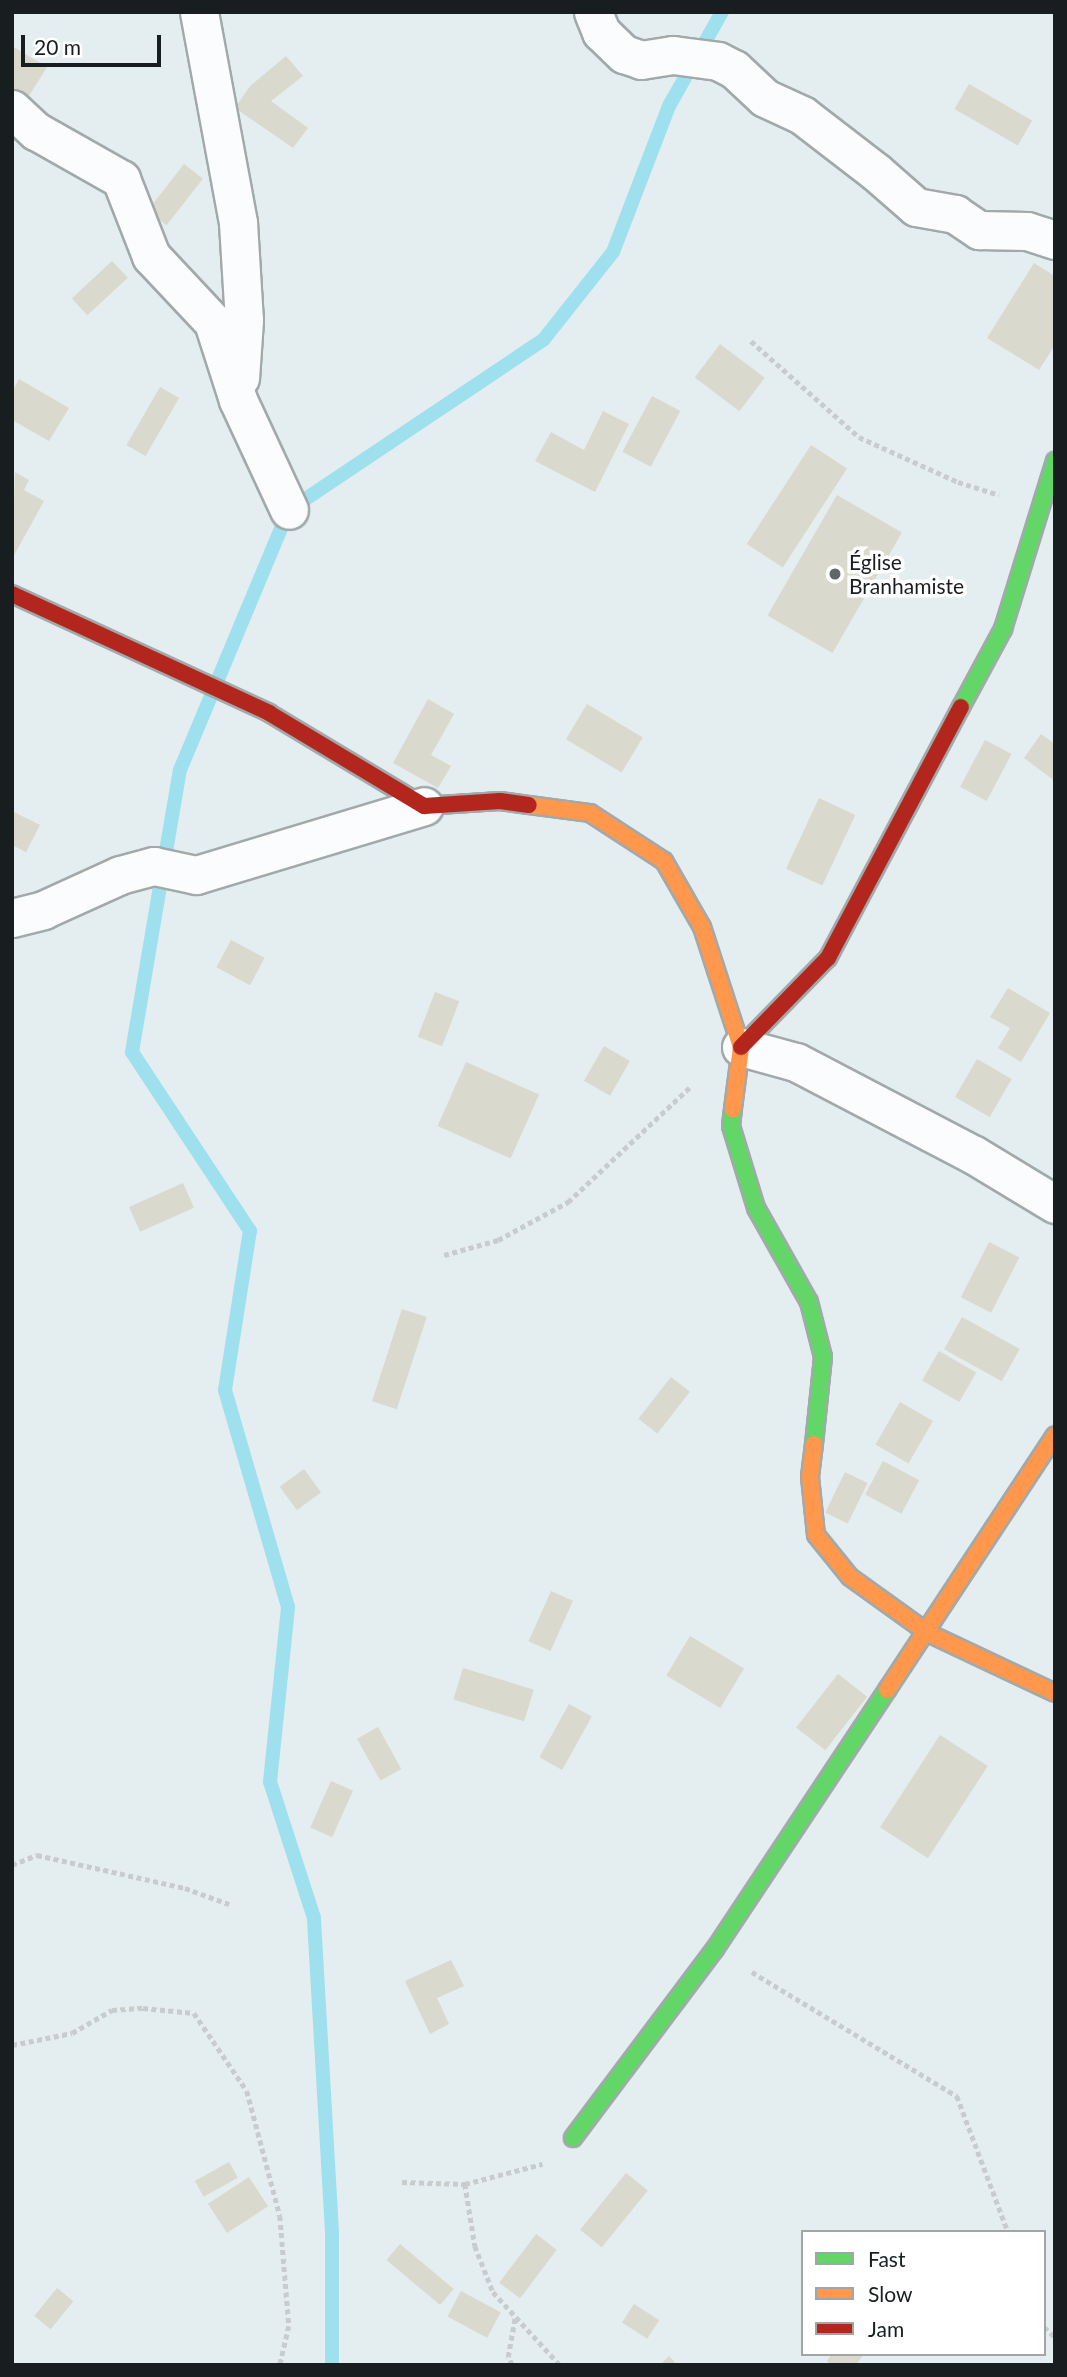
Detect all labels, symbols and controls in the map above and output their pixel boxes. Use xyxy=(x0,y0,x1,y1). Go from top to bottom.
scale bar xyxy=(24,21,164,65)
text: 20 m xyxy=(34,34,81,59)
place label: Église Branhamiste xyxy=(849,549,964,599)
marker: Église Branhamiste xyxy=(827,566,843,582)
legend xyxy=(801,2230,1046,2356)
text: Fast xyxy=(868,2246,905,2271)
text: Slow xyxy=(868,2281,912,2306)
text: Jam xyxy=(868,2316,904,2341)

